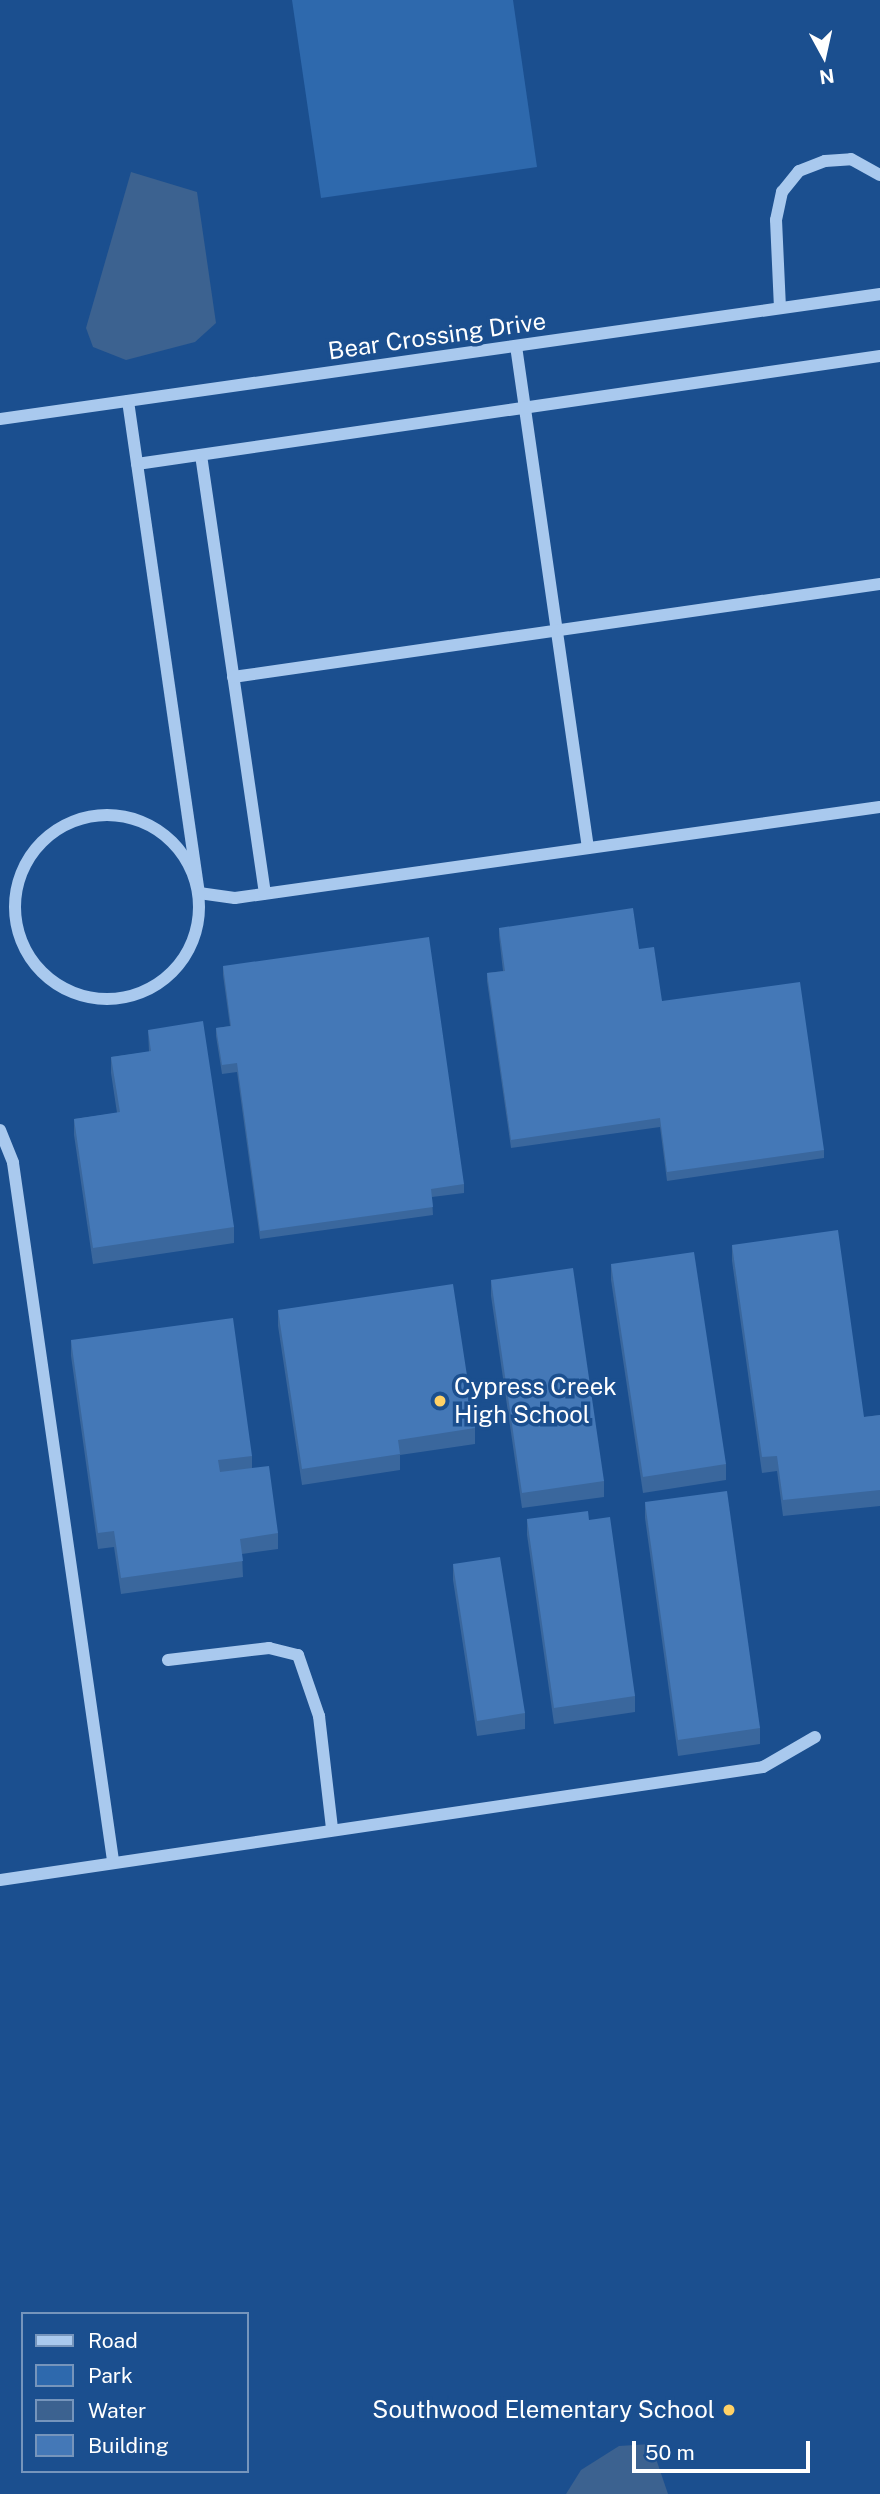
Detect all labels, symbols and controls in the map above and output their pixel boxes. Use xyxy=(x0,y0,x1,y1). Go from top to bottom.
north arrow xyxy=(789,21,859,91)
text: N xyxy=(818,65,836,89)
street label: Bear Crossing Drive xyxy=(326,306,548,366)
place label: Cypress Creek High School xyxy=(454,1373,617,1429)
marker: Cypress Creek High School xyxy=(432,1393,448,1409)
legend xyxy=(21,2312,248,2473)
text: Road xyxy=(88,2328,138,2353)
text: Park xyxy=(88,2363,133,2388)
place label: Southwood Elementary School xyxy=(372,2396,715,2424)
text: Water xyxy=(88,2398,146,2423)
marker: Southwood Elementary School xyxy=(721,2402,737,2418)
scale bar xyxy=(635,2428,814,2472)
text: Building xyxy=(88,2433,169,2458)
text: 50 m xyxy=(645,2440,695,2465)

